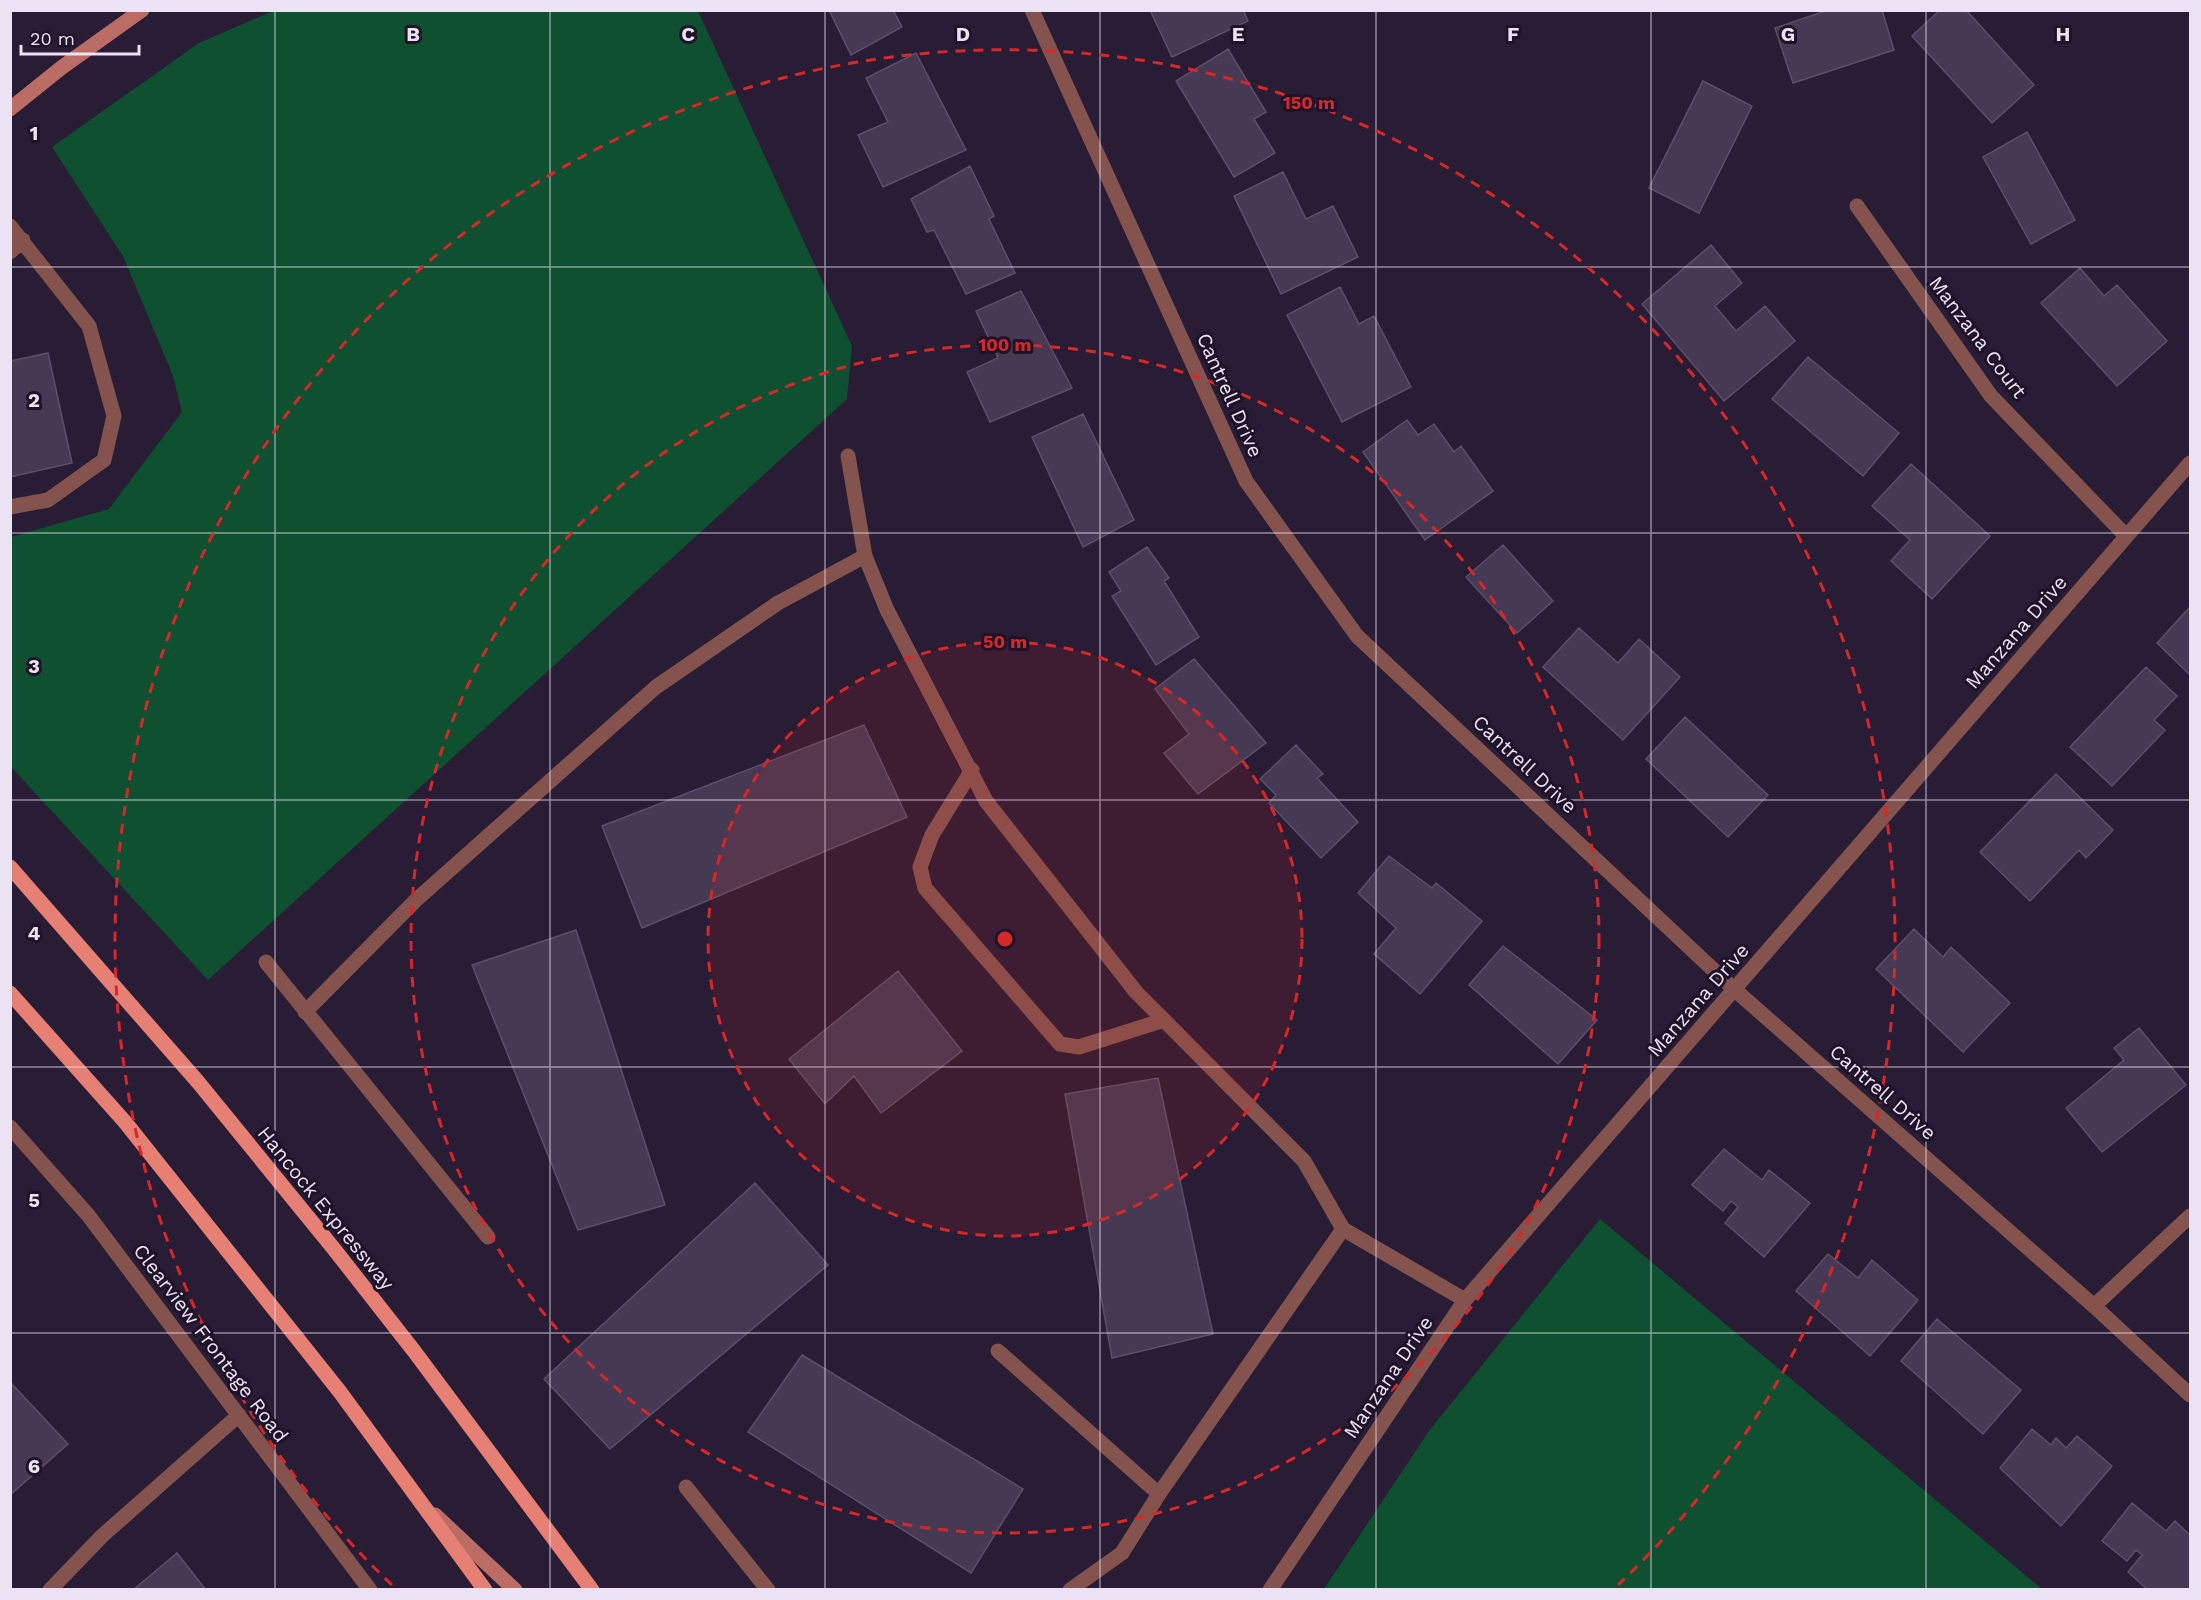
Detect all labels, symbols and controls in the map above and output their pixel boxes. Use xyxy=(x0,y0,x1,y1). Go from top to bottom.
scale bar xyxy=(21,18,140,56)
text: B xyxy=(406,22,420,46)
text: C xyxy=(681,22,695,46)
text: D xyxy=(956,22,970,46)
text: E xyxy=(1232,22,1244,46)
text: F xyxy=(1507,22,1519,46)
text: G xyxy=(1781,22,1795,46)
text: H xyxy=(2056,22,2070,46)
text: 20 m xyxy=(30,28,75,49)
text: 150 m xyxy=(1283,92,1335,113)
text: 1 xyxy=(30,121,38,145)
street label: Manzana Court xyxy=(1924,271,2032,403)
street label: Cantrell Drive xyxy=(1192,329,1268,461)
text: 100 m xyxy=(978,334,1032,355)
text: 2 xyxy=(28,388,40,412)
street label: Manzana Drive xyxy=(1960,570,2072,694)
text: 50 m xyxy=(983,631,1027,652)
text: 3 xyxy=(28,654,40,678)
street label: Cantrell Drive xyxy=(1468,710,1582,818)
text: 4 xyxy=(28,921,41,945)
centre of rings xyxy=(995,929,1015,949)
street label: Manzana Drive xyxy=(1642,938,1754,1062)
street label: Cantrell Drive xyxy=(1825,1039,1941,1145)
street label: Hancock Expressway xyxy=(253,1121,400,1295)
text: 5 xyxy=(28,1188,40,1212)
street label: Clearview Frontage Road xyxy=(129,1239,293,1447)
street label: Manzana Drive xyxy=(1338,1311,1438,1443)
text: 6 xyxy=(28,1454,40,1478)

